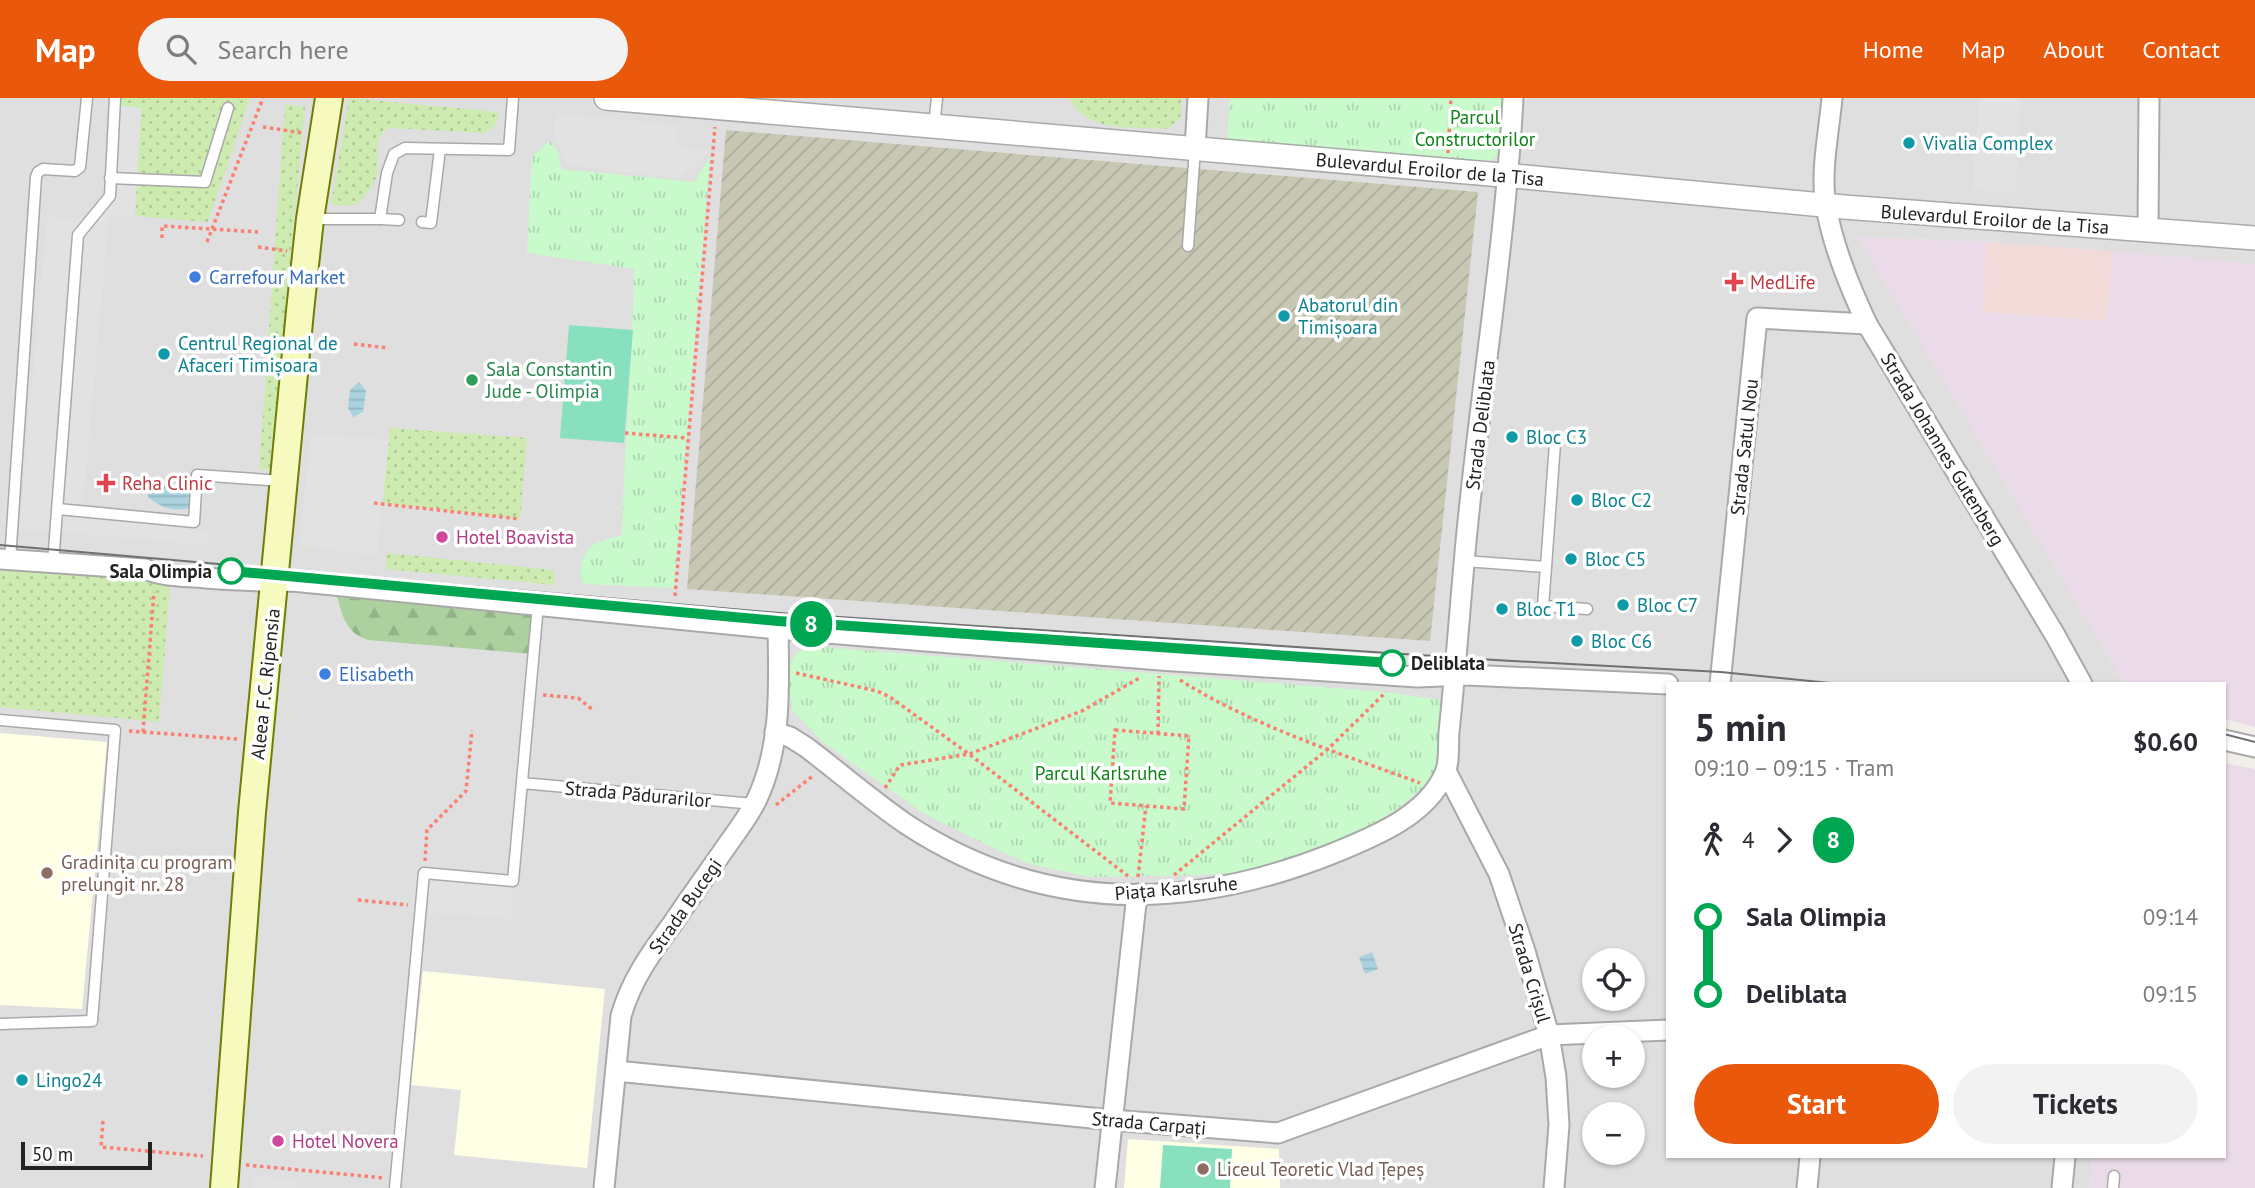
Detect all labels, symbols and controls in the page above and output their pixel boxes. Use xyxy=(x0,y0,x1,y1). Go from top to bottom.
search box xyxy=(138,18,628,81)
text: Map xyxy=(35,28,96,71)
icon: search xyxy=(162,30,200,68)
text: Search here xyxy=(218,33,349,66)
text: Home xyxy=(1863,34,1923,65)
text: Map xyxy=(1961,34,2005,65)
text: About xyxy=(2043,34,2104,65)
text: Contact xyxy=(2142,34,2220,65)
park label: Parcul Constructorilor xyxy=(1415,105,1536,151)
place label: Vivalia Complex xyxy=(1922,131,2053,155)
marker: Vivalia Complex xyxy=(1901,135,1917,151)
street label: Bulevardul Eroilor de la Tisa xyxy=(1315,147,1545,191)
street label: Bulevardul Eroilor de la Tisa xyxy=(1880,199,2110,239)
place label: Carrefour Market xyxy=(209,265,346,289)
marker: Carrefour Market xyxy=(187,269,203,285)
place label: MedLife xyxy=(1750,270,1815,294)
marker: MedLife xyxy=(1724,272,1744,292)
place label: Abatorul din Timișoara xyxy=(1298,293,1398,339)
marker: Abatorul din Timișoara xyxy=(1276,308,1292,324)
place label: Centrul Regional de Afaceri Timișoara xyxy=(178,331,338,377)
marker: Centrul Regional de Afaceri Timișoara xyxy=(156,346,172,362)
street label: Strada Johannes Gutenberg xyxy=(1876,348,2010,550)
place label: Sala Constantin Jude - Olimpia xyxy=(485,357,613,403)
street label: Strada Deliblata xyxy=(1460,359,1500,491)
marker: Sala Constantin Jude - Olimpia xyxy=(464,372,480,388)
street label: Strada Satul Nou xyxy=(1725,378,1763,516)
place label: Bloc C3 xyxy=(1526,425,1587,449)
marker: Bloc C3 xyxy=(1504,429,1520,445)
place label: Reha Clinic xyxy=(122,471,212,495)
marker: Reha Clinic xyxy=(96,473,116,493)
place label: Bloc C2 xyxy=(1591,488,1652,512)
marker: Bloc C2 xyxy=(1569,492,1585,508)
place label: Hotel Boavista xyxy=(456,525,574,549)
marker: Hotel Boavista xyxy=(434,529,450,545)
place label: Bloc C5 xyxy=(1585,547,1646,571)
marker: Bloc C5 xyxy=(1563,551,1579,567)
marker: Sala Olimpia xyxy=(218,558,244,584)
place label: Sala Olimpia xyxy=(109,559,212,583)
place label: Bloc C7 xyxy=(1637,593,1698,617)
place label: Bloc T1 xyxy=(1516,597,1576,621)
marker: Bloc C7 xyxy=(1615,597,1631,613)
line badge: 8 xyxy=(788,601,834,647)
marker: Bloc T1 xyxy=(1494,601,1510,617)
street label: Aleea F.C. Ripensia xyxy=(245,607,285,761)
text: 8 xyxy=(804,608,818,639)
place label: Bloc C6 xyxy=(1591,629,1652,653)
marker: Bloc C6 xyxy=(1569,633,1585,649)
marker: Deliblata xyxy=(1379,650,1405,676)
place label: Deliblata xyxy=(1411,651,1485,675)
place label: Elisabeth xyxy=(339,662,414,686)
marker: Elisabeth xyxy=(317,666,333,682)
text: 5 min xyxy=(1694,702,1787,751)
text: $0.60 xyxy=(2133,725,2198,758)
text: 09:10 – 09:15 · Tram xyxy=(1694,753,1894,782)
park label: Parcul Karlsruhe xyxy=(1035,761,1167,785)
street label: Strada Pădurarilor xyxy=(564,776,713,812)
icon: walk xyxy=(1694,821,1732,859)
icon: forward xyxy=(1765,821,1803,859)
text: 8 xyxy=(1827,824,1840,855)
text: 4 xyxy=(1742,825,1755,854)
place label: Gradinița cu program prelungit nr. 28 xyxy=(61,850,233,896)
street label: Strada Bucegi xyxy=(643,854,727,958)
marker: Gradinița cu program prelungit nr. 28 xyxy=(39,865,55,881)
street label: Piața Karlsruhe xyxy=(1114,871,1238,905)
text: Sala Olimpia xyxy=(1746,900,1886,933)
text: 09:14 xyxy=(2143,902,2198,931)
street label: Strada Crișul xyxy=(1503,920,1557,1026)
map controls xyxy=(1582,948,1645,1165)
button: locate xyxy=(1582,948,1645,1011)
text: Deliblata xyxy=(1746,977,1847,1010)
text: 09:15 xyxy=(2143,979,2198,1008)
button: + xyxy=(1582,1025,1645,1088)
button: Start xyxy=(1694,1064,1939,1144)
button: Tickets xyxy=(1953,1064,2198,1144)
place label: Lingo24 xyxy=(36,1068,102,1092)
marker: Lingo24 xyxy=(14,1072,30,1088)
button: − xyxy=(1582,1102,1645,1165)
street label: Strada Carpați xyxy=(1091,1106,1207,1140)
place label: Hotel Novera xyxy=(292,1129,399,1153)
marker: Hotel Novera xyxy=(270,1133,286,1149)
scale bar xyxy=(21,1139,152,1171)
text: 50 m xyxy=(32,1142,73,1166)
place label: Liceul Teoretic Vlad Țepeș xyxy=(1217,1157,1424,1181)
marker: Liceul Teoretic Vlad Țepeș xyxy=(1195,1161,1211,1177)

